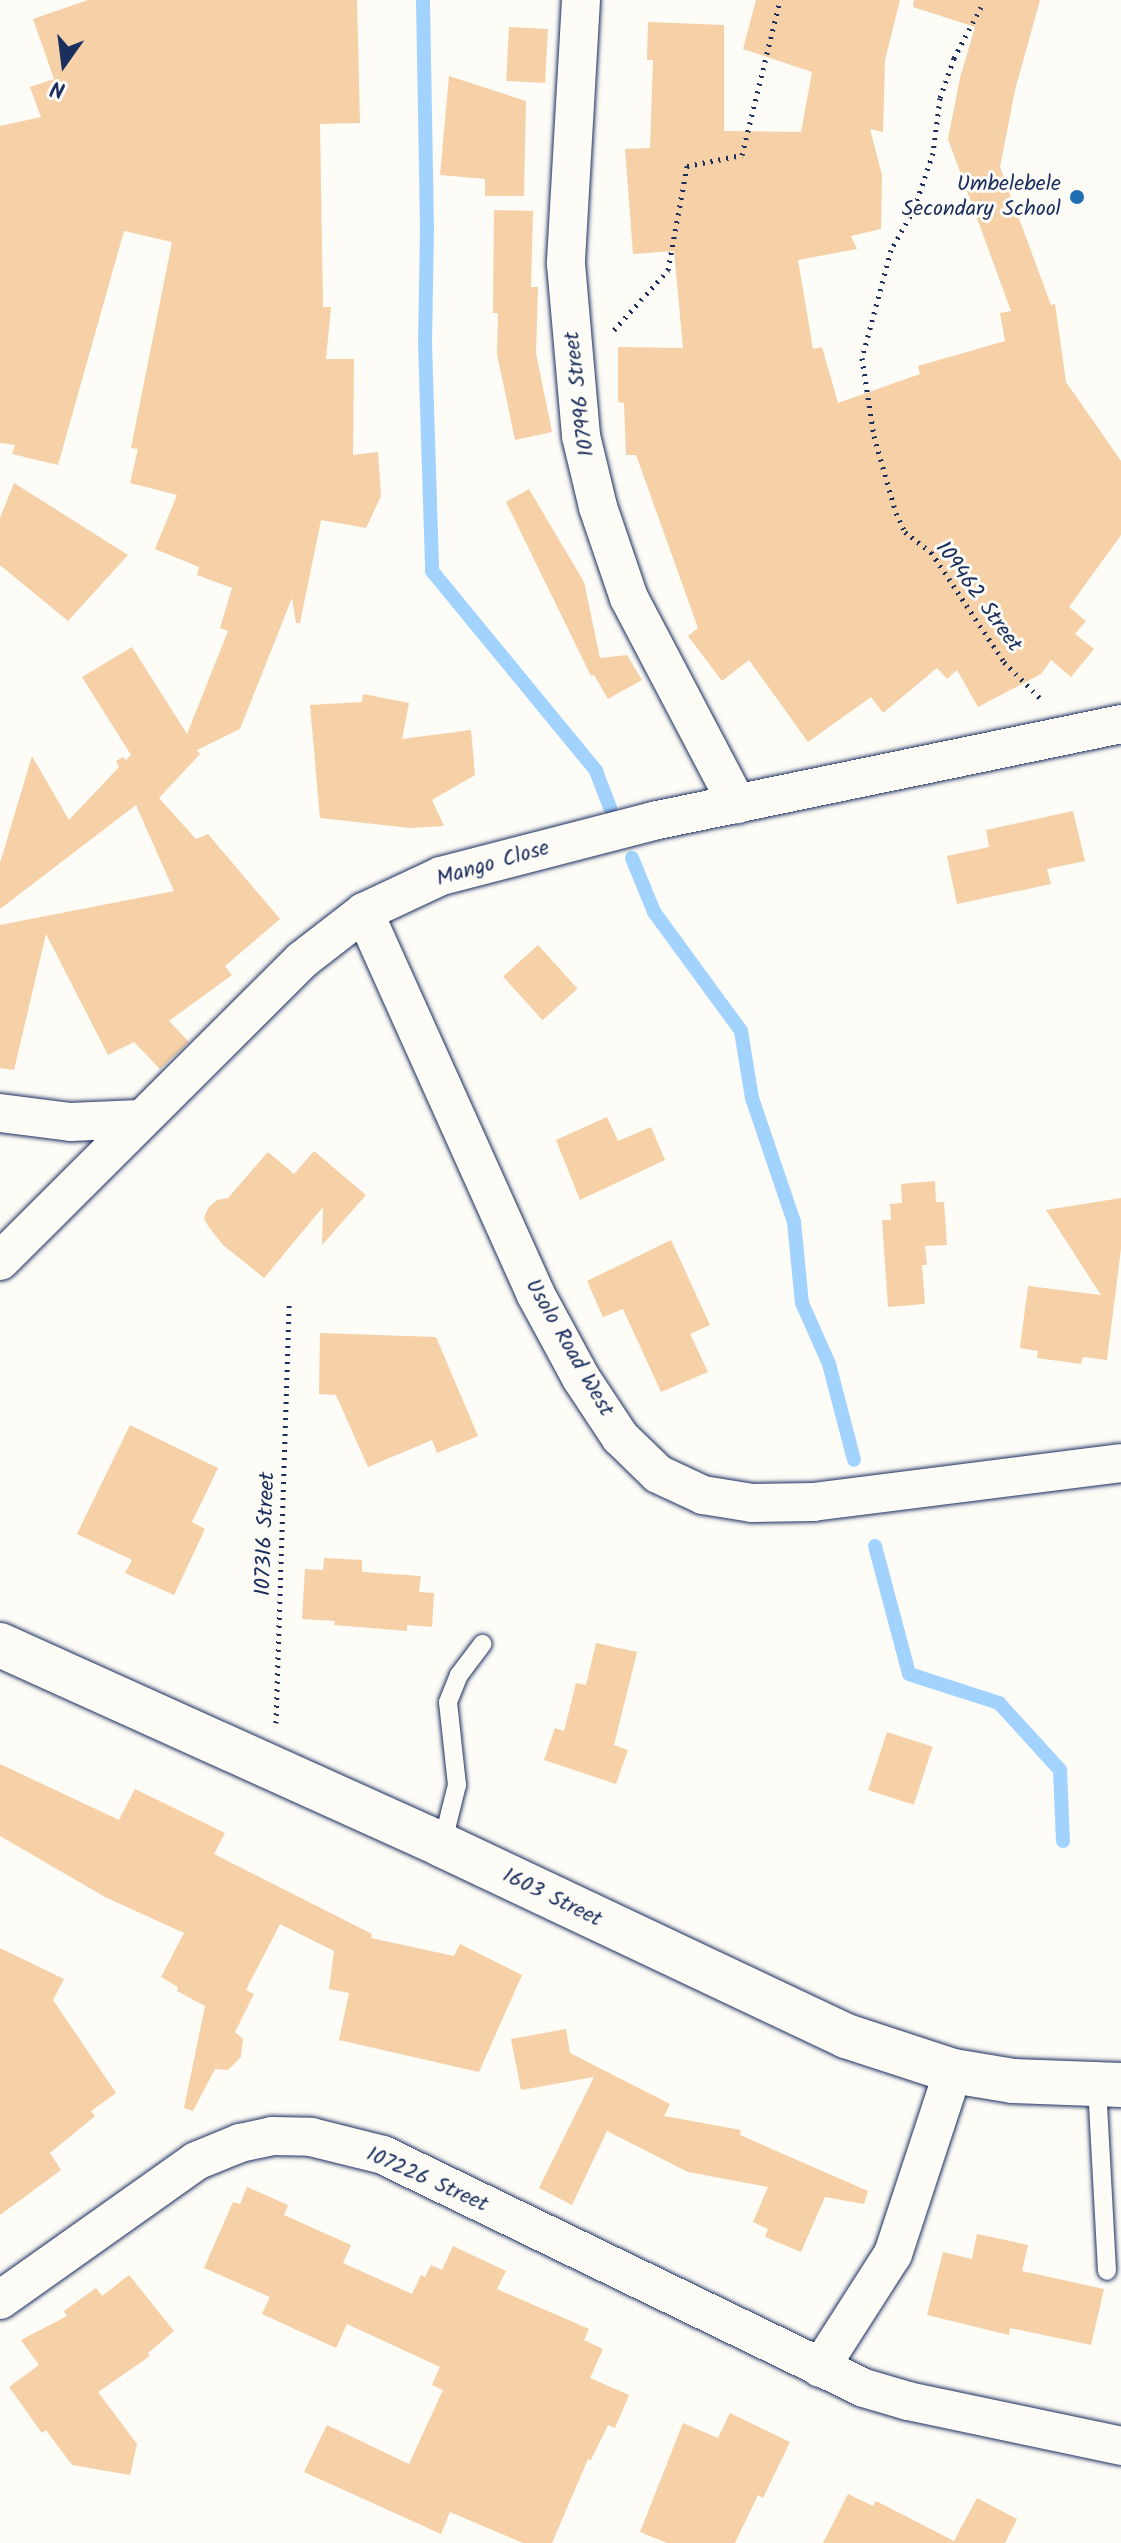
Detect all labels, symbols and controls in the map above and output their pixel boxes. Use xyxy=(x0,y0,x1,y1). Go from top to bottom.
north arrow xyxy=(24,24,104,104)
text: N xyxy=(47,69,69,106)
place label: Umbelebele Secondary School xyxy=(902,171,1061,222)
marker: Umbelebele Secondary School xyxy=(1068,188,1086,206)
street label: 107996 Street xyxy=(559,330,601,458)
street label: 109462 Street xyxy=(929,536,1027,658)
street label: Mango Close xyxy=(433,835,553,893)
street label: Usolo Road West xyxy=(519,1274,619,1422)
street label: 107316 Street xyxy=(251,1471,281,1597)
street label: 1603 Street xyxy=(498,1863,606,1933)
street label: 107226 Street xyxy=(362,2141,492,2219)

